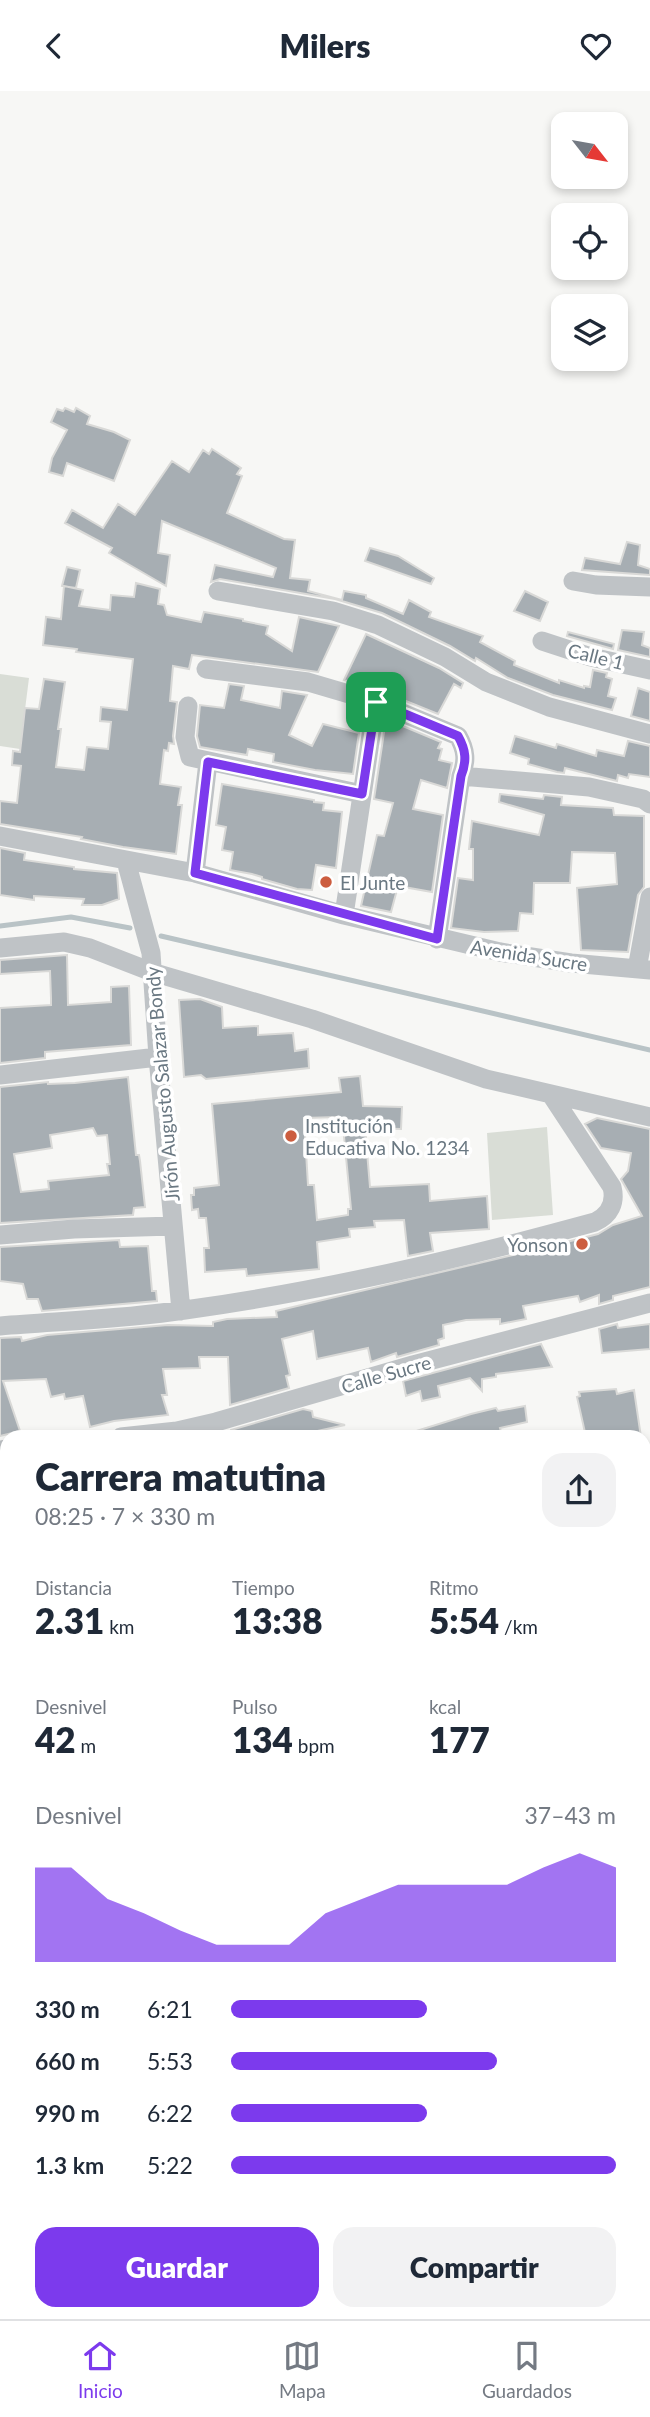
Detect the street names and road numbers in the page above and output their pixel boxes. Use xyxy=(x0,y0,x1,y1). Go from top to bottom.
street label: Calle 1 xyxy=(566,638,626,674)
street label: Avenida Sucre xyxy=(469,934,589,976)
street label: Jirón Augusto Salazar Bondy xyxy=(140,965,184,1202)
street label: Calle Sucre xyxy=(338,1350,434,1398)

